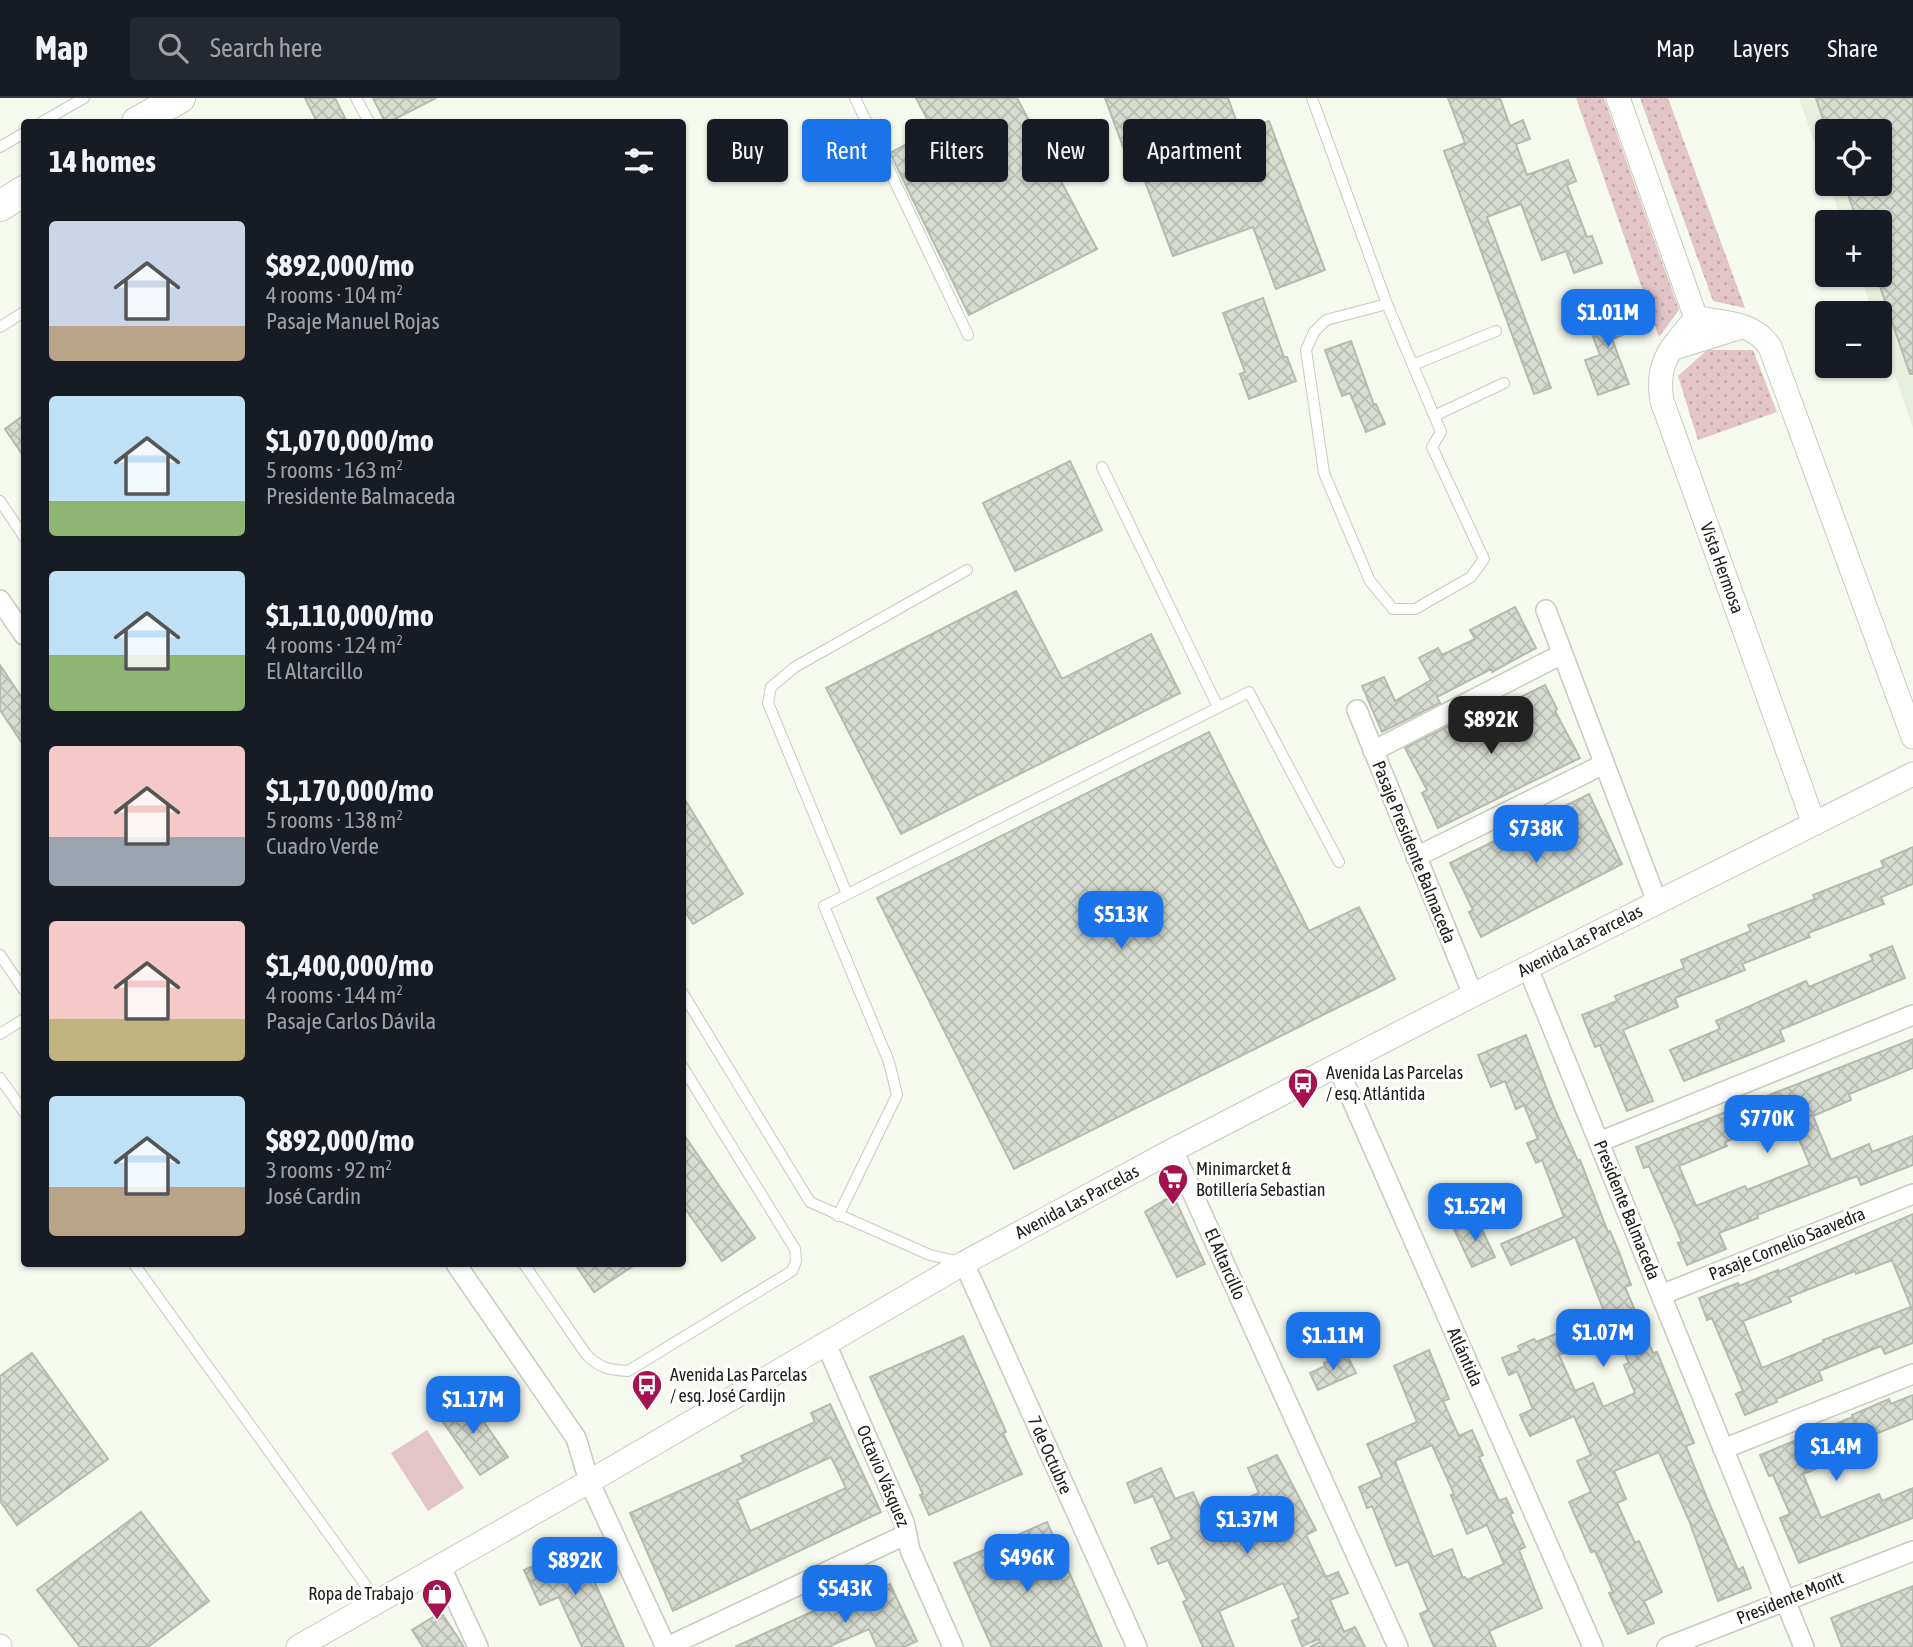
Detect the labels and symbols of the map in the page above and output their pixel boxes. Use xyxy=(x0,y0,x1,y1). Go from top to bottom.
pin: $1.01M xyxy=(1551,289,1665,349)
street label: Vista Hermosa xyxy=(1696,519,1749,616)
pin: $892K xyxy=(1442,696,1540,756)
street label: Pasaje Presidente Balmaceda xyxy=(1368,758,1461,946)
pin: $738K xyxy=(1487,806,1585,865)
pin: $513K xyxy=(1072,892,1170,951)
street label: Avenida Las Parcelas xyxy=(1514,900,1646,981)
place label: Avenida Las Parcelas / esq. Atlántida xyxy=(1326,1062,1463,1104)
bus stop icon: Avenida Las Parcelas / esq. Atlántida xyxy=(1286,1066,1320,1110)
pin: $770K xyxy=(1718,1096,1816,1155)
street label: Presidente Balmaceda xyxy=(1590,1137,1665,1283)
place label: Minimarcket & Botillería Sebastian xyxy=(1196,1158,1326,1200)
street label: Avenida Las Parcelas xyxy=(1011,1160,1142,1243)
supermarket icon: Minimarcket & Botillería Sebastian xyxy=(1156,1162,1190,1206)
pin: $1.52M xyxy=(1418,1184,1532,1243)
street label: Pasaje Cornelio Saavedra xyxy=(1706,1203,1868,1284)
street label: El Altarcillo xyxy=(1200,1225,1251,1303)
pin: $1.07M xyxy=(1546,1310,1660,1369)
pin: $1.11M xyxy=(1276,1312,1390,1372)
street label: Atlántida xyxy=(1443,1324,1488,1389)
place label: Avenida Las Parcelas / esq. José Cardijn xyxy=(670,1364,807,1406)
bus stop icon: Avenida Las Parcelas / esq. José Cardijn xyxy=(630,1368,664,1412)
pin: $1.17M xyxy=(416,1376,530,1436)
street label: 7 de Octubre xyxy=(1024,1413,1077,1497)
street label: Octavio Vásquez xyxy=(853,1422,914,1530)
pin: $1.4M xyxy=(1787,1424,1885,1483)
pin: $1.37M xyxy=(1190,1496,1304,1556)
pin: $496K xyxy=(978,1534,1076,1594)
pin: $892K xyxy=(526,1538,624,1597)
pin: $543K xyxy=(796,1566,894,1625)
street label: Presidente Montt xyxy=(1733,1567,1846,1629)
shop icon: Ropa de Trabajo xyxy=(420,1577,454,1621)
place label: Ropa de Trabajo xyxy=(308,1583,414,1604)

